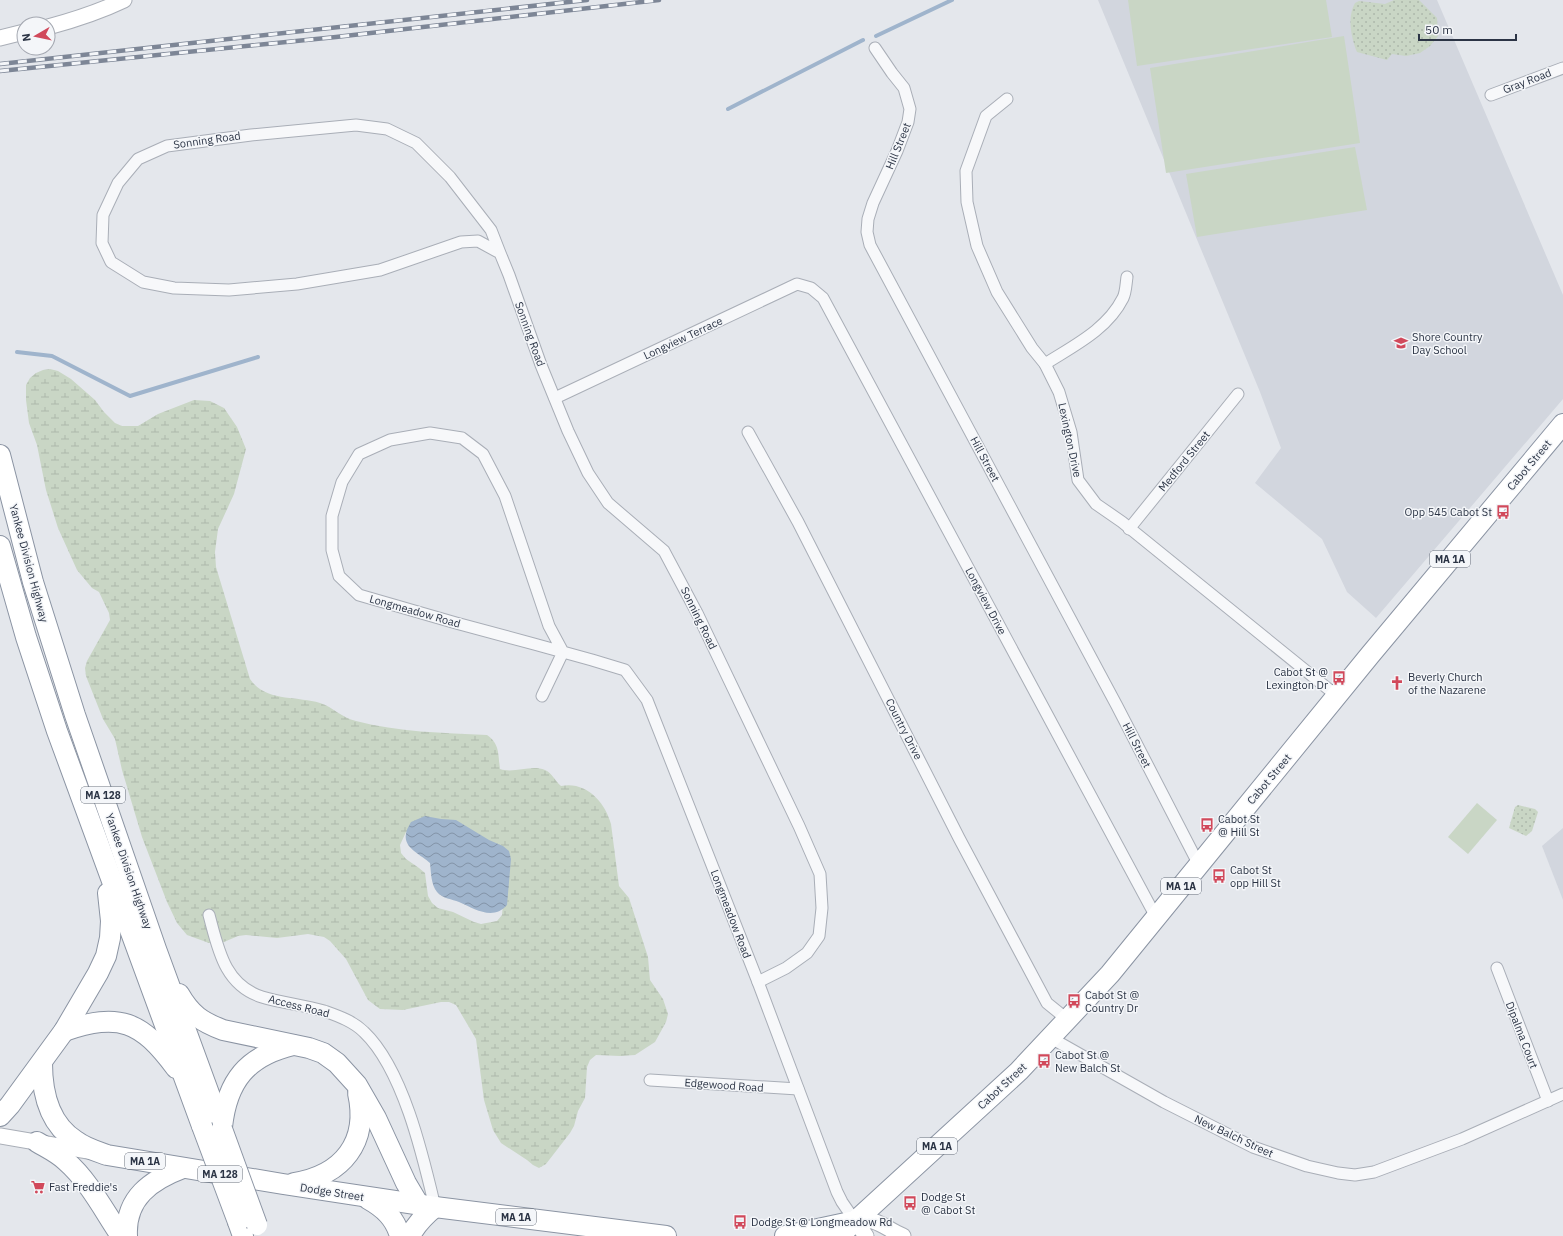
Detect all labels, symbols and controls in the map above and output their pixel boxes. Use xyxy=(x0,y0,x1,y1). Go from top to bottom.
north arrow xyxy=(16,16,56,56)
scale bar xyxy=(1419,16,1516,42)
text: 50 m xyxy=(1425,22,1453,37)
text: N xyxy=(19,33,34,43)
street label: Gray Road xyxy=(1501,65,1553,97)
street label: Hill Street xyxy=(882,120,914,171)
street label: Sonning Road xyxy=(172,128,242,152)
street label: Sonning Road xyxy=(512,300,548,368)
street label: Longview Terrace xyxy=(641,314,725,362)
place label: Shore Country Day School xyxy=(1412,330,1483,357)
school or university icon: Shore Country Day School xyxy=(1393,335,1409,351)
street label: Lexington Drive xyxy=(1055,401,1085,479)
street label: Medford Street xyxy=(1155,428,1213,494)
street label: Hill Street xyxy=(967,434,1003,484)
street label: Cabot Street xyxy=(1504,437,1554,493)
street label: Yankee Division Highway xyxy=(6,502,52,624)
bus stop icon: Opp 545 Cabot St xyxy=(1495,504,1511,520)
place label: Opp 545 Cabot St xyxy=(1405,505,1492,519)
road number: MA 1A xyxy=(1430,551,1470,567)
street label: Longview Drive xyxy=(962,565,1010,637)
street label: Sonning Road xyxy=(678,584,720,652)
street label: Longmeadow Road xyxy=(368,591,462,631)
place label: Cabot St @ Lexington Dr xyxy=(1266,665,1328,692)
bus stop icon: Cabot St @ Lexington Dr xyxy=(1331,670,1347,686)
place label: Beverly Church of the Nazarene xyxy=(1408,670,1486,697)
church icon: Beverly Church of the Nazarene xyxy=(1389,675,1405,691)
street label: Country Drive xyxy=(883,696,925,762)
street label: Hill Street xyxy=(1120,720,1154,770)
street label: Cabot Street xyxy=(1244,751,1294,807)
road number: MA 128 xyxy=(81,787,125,803)
street label: Yankee Division Highway xyxy=(103,811,156,931)
place label: Cabot St @ Hill St xyxy=(1218,812,1260,839)
bus stop icon: Cabot St @ Hill St xyxy=(1199,817,1215,833)
place label: Cabot St opp Hill St xyxy=(1230,863,1281,890)
street label: Longmeadow Road xyxy=(708,868,754,960)
bus stop icon: Cabot St opp Hill St xyxy=(1211,868,1227,884)
road number: MA 1A xyxy=(1161,878,1201,894)
place label: Cabot St @ Country Dr xyxy=(1085,988,1140,1015)
street label: Access Road xyxy=(267,992,331,1020)
bus stop icon: Cabot St @ Country Dr xyxy=(1066,993,1082,1009)
street label: Dipalma Court xyxy=(1503,1000,1541,1071)
place label: Cabot St @ New Balch St xyxy=(1055,1048,1121,1075)
bus stop icon: Cabot St @ New Balch St xyxy=(1036,1053,1052,1069)
street label: Cabot Street xyxy=(975,1060,1030,1112)
street label: Edgewood Road xyxy=(684,1075,764,1095)
street label: New Balch Street xyxy=(1192,1112,1276,1160)
road number: MA 1A xyxy=(917,1138,957,1154)
road number: MA 1A xyxy=(125,1153,165,1169)
road number: MA 128 xyxy=(198,1166,242,1182)
supermarket icon: Fast Freddie's xyxy=(30,1179,46,1195)
place label: Fast Freddie's xyxy=(49,1180,118,1194)
street label: Dodge Street xyxy=(299,1180,365,1204)
place label: Dodge St @ Cabot St xyxy=(921,1190,975,1217)
bus stop icon: Dodge St @ Cabot St xyxy=(902,1195,918,1211)
road number: MA 1A xyxy=(496,1209,536,1225)
bus stop icon: Dodge St @ Longmeadow Rd xyxy=(732,1214,748,1230)
place label: Dodge St @ Longmeadow Rd xyxy=(751,1215,892,1229)

